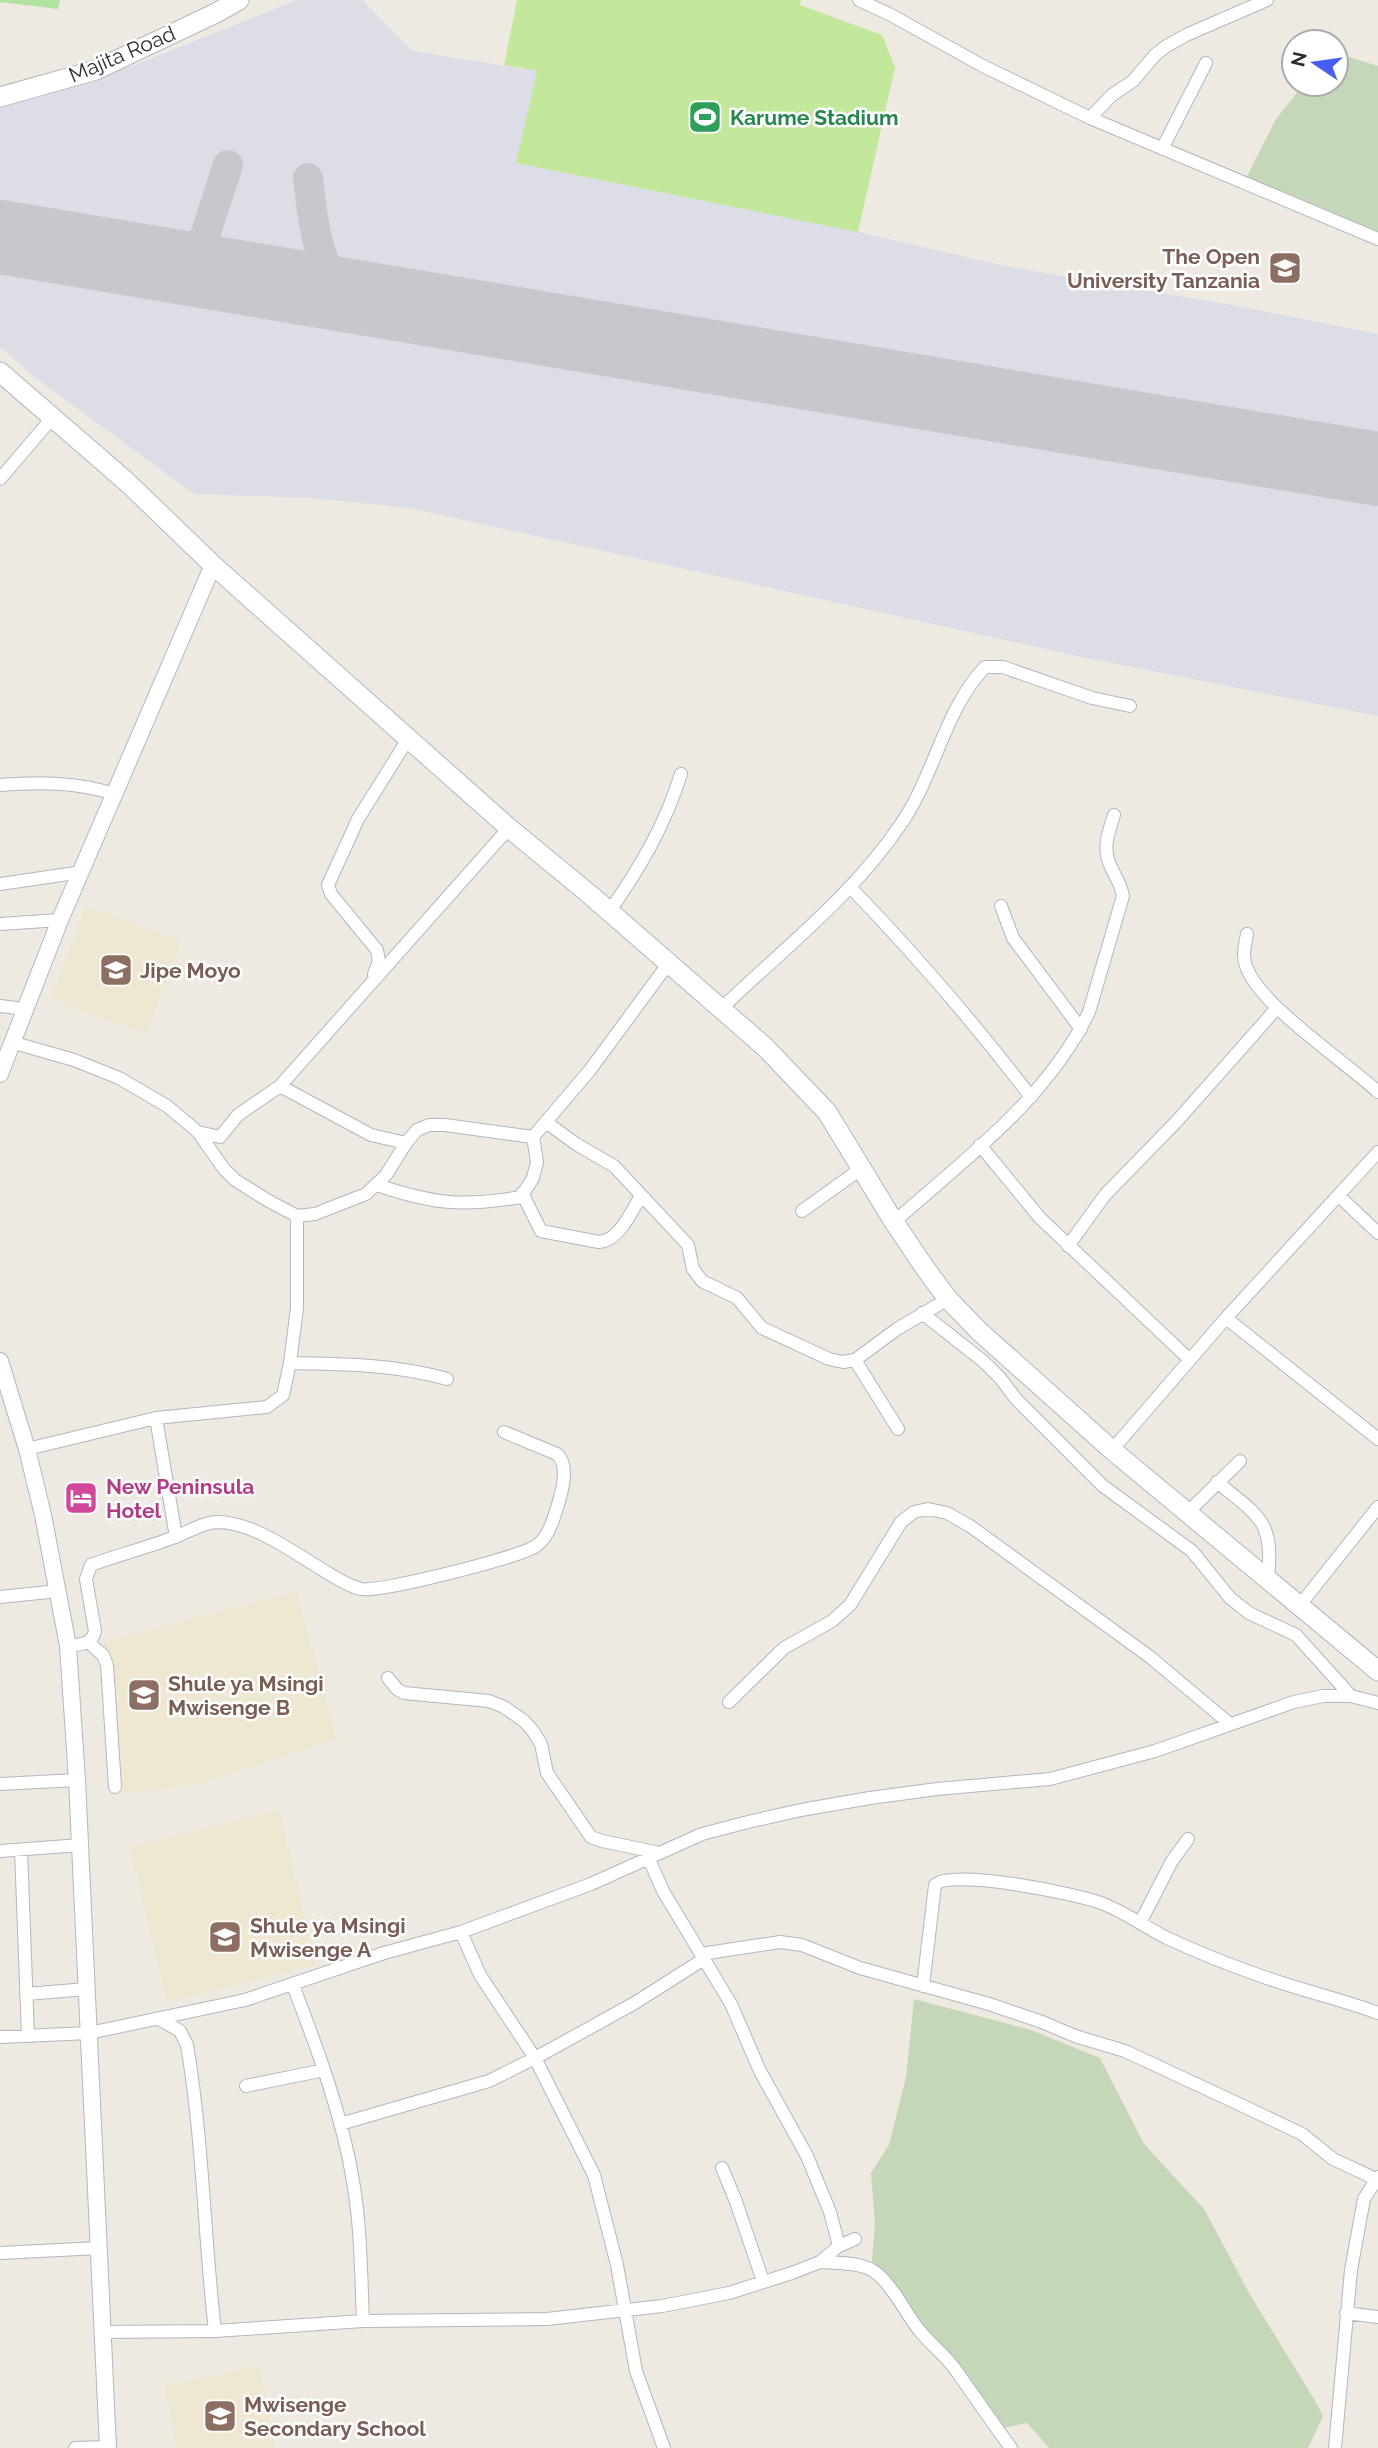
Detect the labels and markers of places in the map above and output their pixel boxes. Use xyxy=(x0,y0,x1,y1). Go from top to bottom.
sports icon: Karume Stadium xyxy=(686,98,724,136)
place label: Karume Stadium xyxy=(730,105,898,130)
place label: The Open University Tanzania xyxy=(1067,244,1260,293)
school or university icon: The Open University Tanzania xyxy=(1266,249,1304,287)
school or university icon: Jipe Moyo xyxy=(97,951,135,989)
place label: Jipe Moyo xyxy=(140,958,241,983)
place label: New Peninsula Hotel xyxy=(106,1474,254,1523)
hotel icon: New Peninsula Hotel xyxy=(62,1479,100,1517)
place label: Shule ya Msingi Mwisenge B xyxy=(168,1671,324,1720)
school or university icon: Shule ya Msingi Mwisenge B xyxy=(125,1676,163,1714)
place label: Shule ya Msingi Mwisenge A xyxy=(250,1913,406,1962)
school or university icon: Shule ya Msingi Mwisenge A xyxy=(206,1918,244,1956)
place label: Mwisenge Secondary School xyxy=(244,2392,426,2441)
school or university icon: Mwisenge Secondary School xyxy=(201,2397,239,2435)

